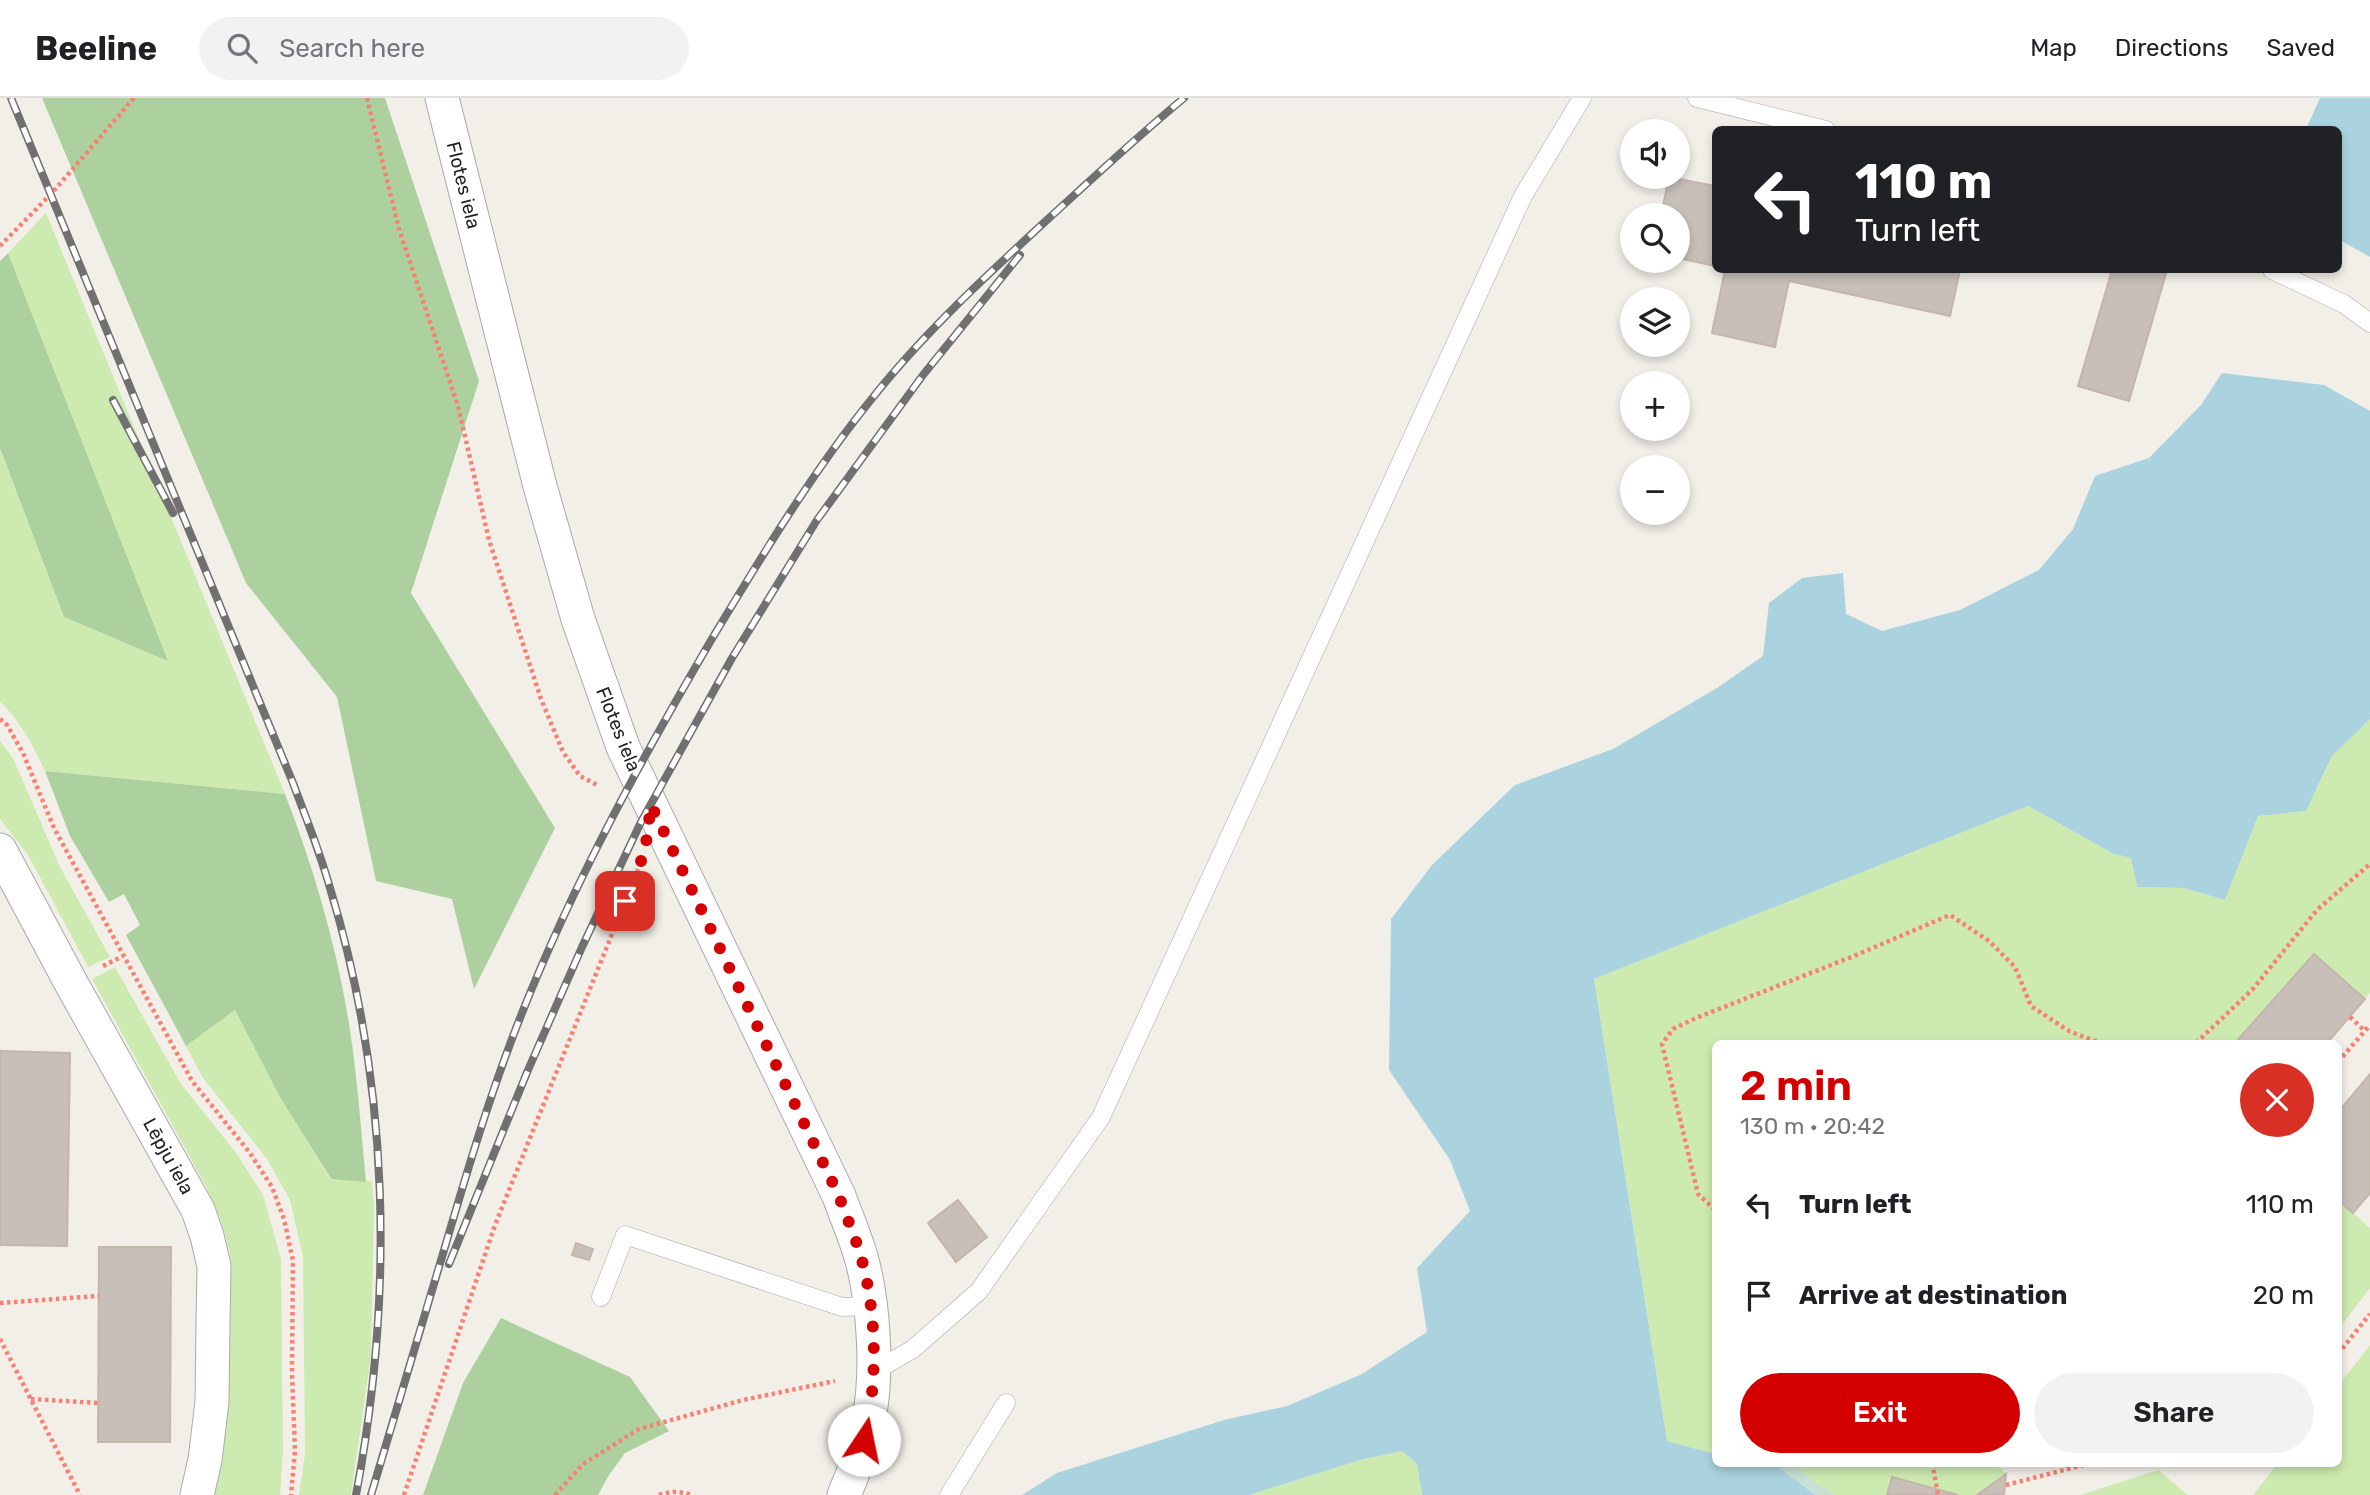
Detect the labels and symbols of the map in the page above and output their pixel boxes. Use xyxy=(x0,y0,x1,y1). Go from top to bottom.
street label: Flotes iela xyxy=(442,139,485,231)
street label: Flotes iela xyxy=(591,683,646,775)
pin xyxy=(595,871,655,931)
street label: Lēpju iela xyxy=(138,1114,199,1198)
position arrow xyxy=(827,1403,901,1477)

